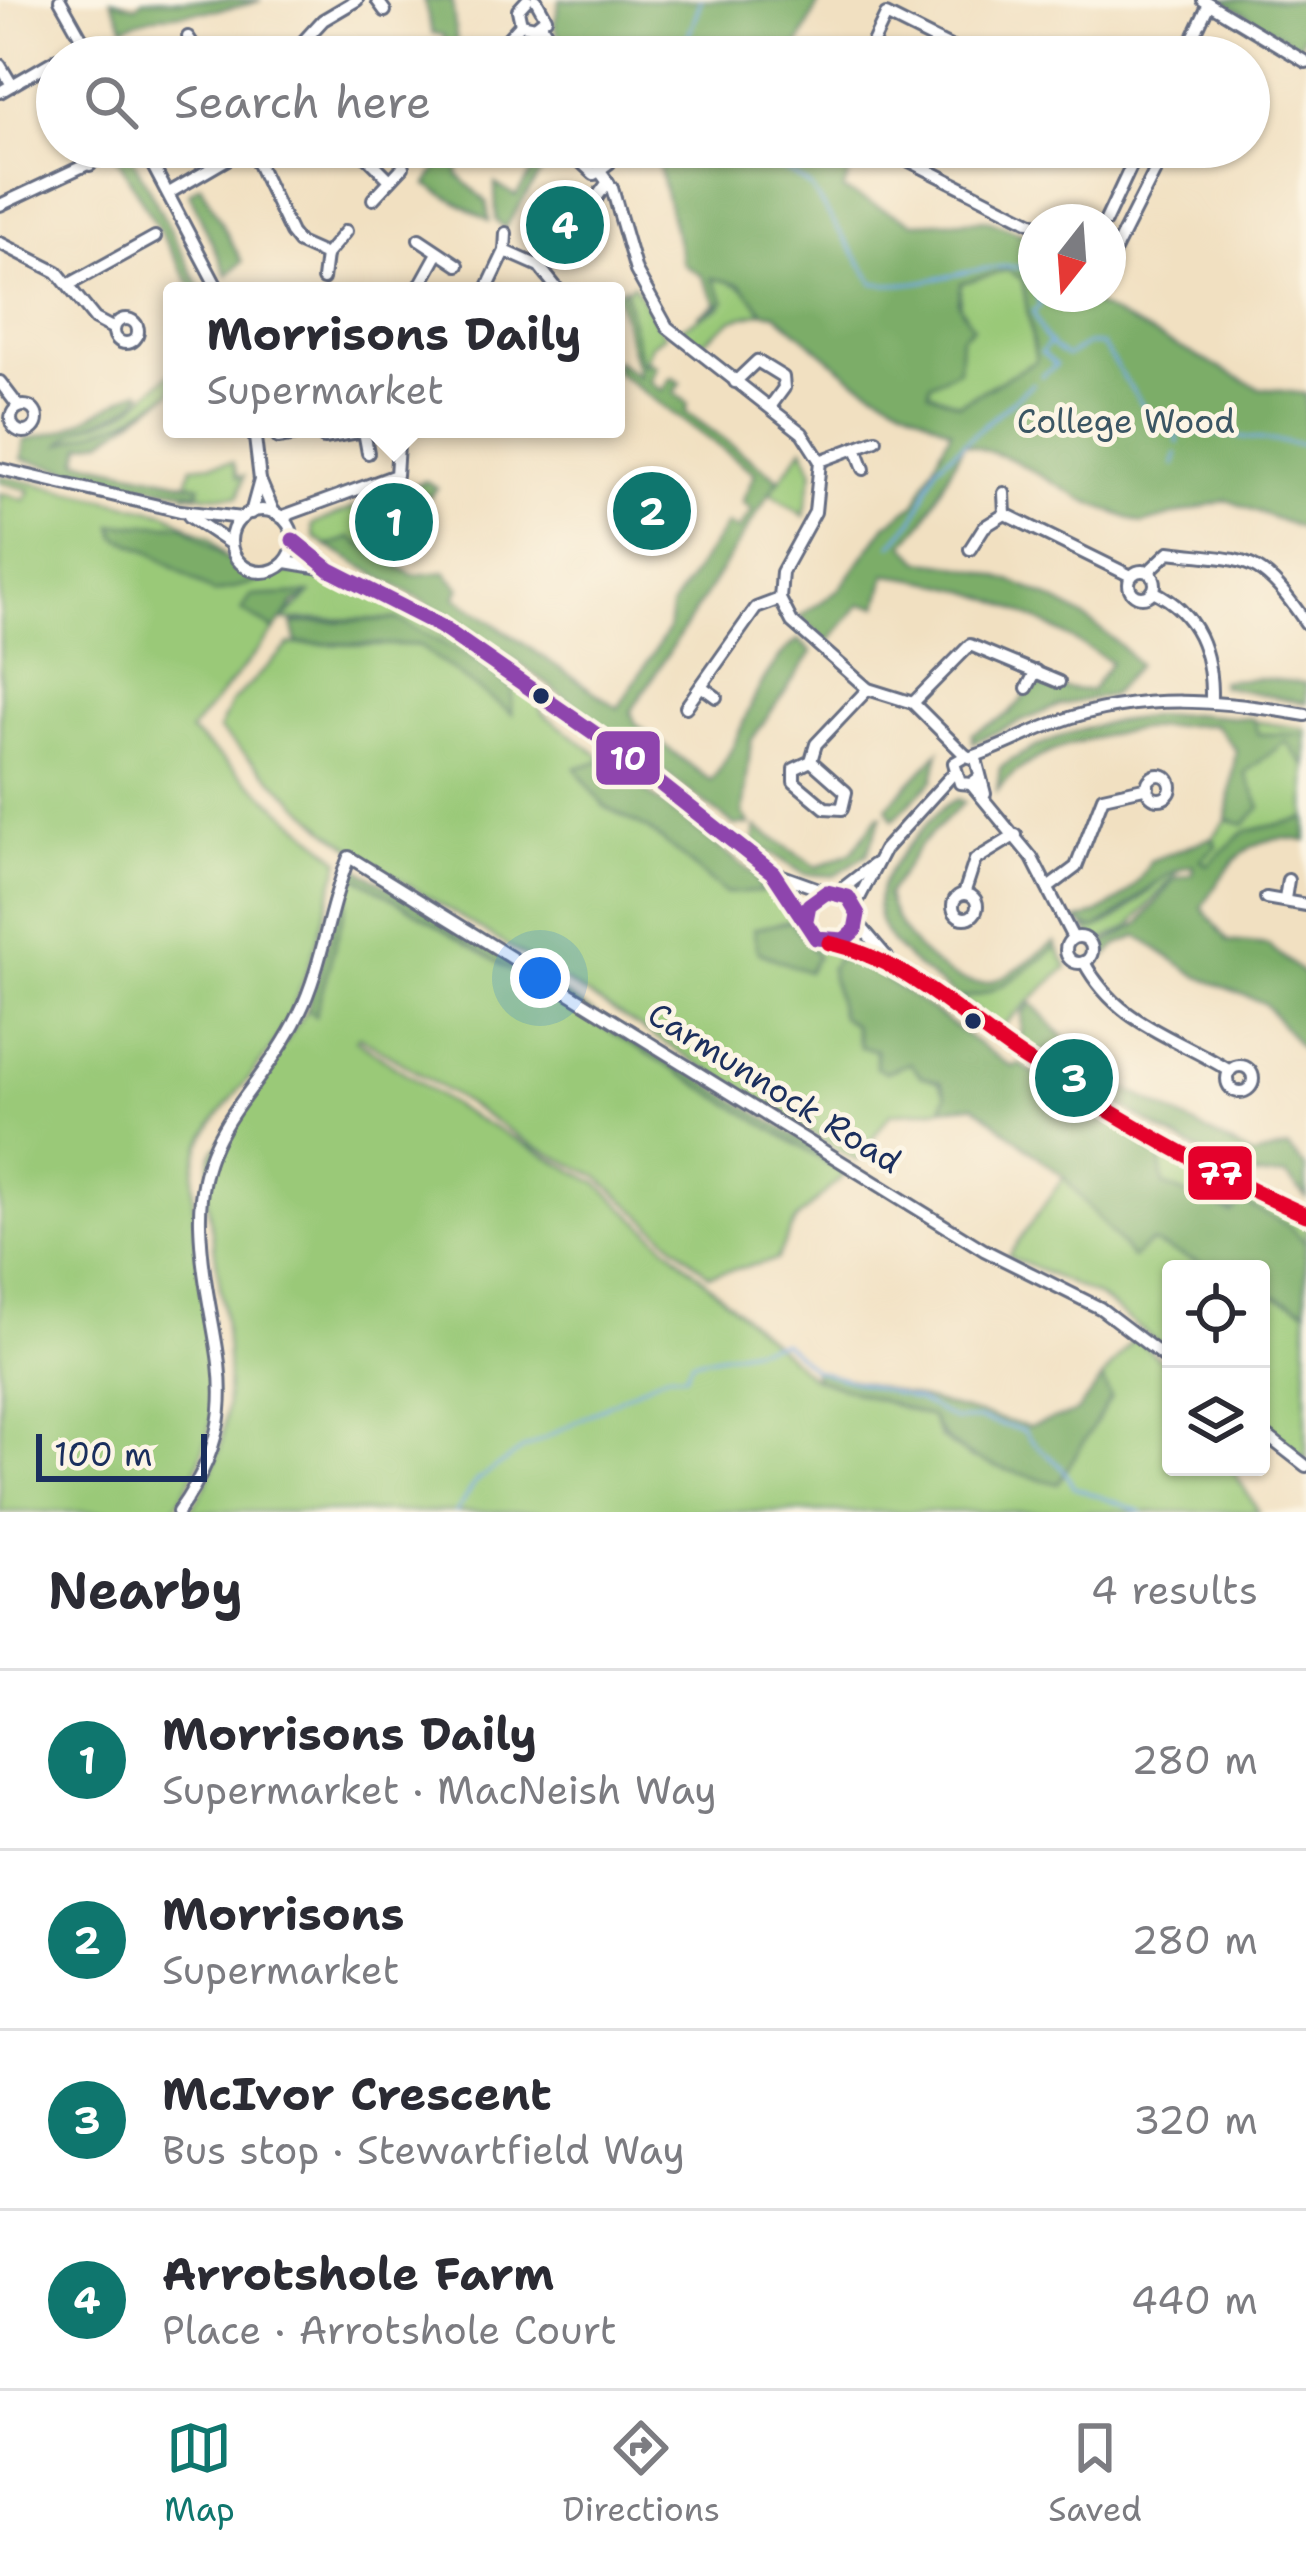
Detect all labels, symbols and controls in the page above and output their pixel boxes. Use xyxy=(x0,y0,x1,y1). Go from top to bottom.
search box xyxy=(36,36,1270,168)
icon: search xyxy=(78,69,144,135)
text: Search here xyxy=(174,72,431,132)
pin: 4 xyxy=(526,180,604,270)
north arrow xyxy=(1018,204,1126,312)
popup xyxy=(163,282,625,438)
text: Morrisons Daily xyxy=(207,304,581,364)
text: Supermarket xyxy=(207,364,444,416)
park label: College Wood xyxy=(1017,399,1235,444)
pin: 2 xyxy=(613,466,691,556)
pin: 1 xyxy=(355,477,433,567)
unlabelled marker xyxy=(530,685,552,707)
line badge: 10 xyxy=(594,729,662,787)
text: 10 xyxy=(609,736,647,781)
your location xyxy=(510,948,570,1008)
street label: Carmunnock Road xyxy=(640,991,910,1184)
unlabelled marker xyxy=(962,1010,984,1032)
pin: 3 xyxy=(1035,1033,1113,1123)
line badge: 77 xyxy=(1186,1144,1254,1202)
text: 77 xyxy=(1197,1151,1243,1196)
map controls xyxy=(1162,1260,1270,1476)
button: locate xyxy=(1162,1260,1270,1368)
button: layers xyxy=(1162,1368,1270,1476)
scale bar xyxy=(36,1428,207,1481)
text: 100 m xyxy=(54,1432,153,1477)
text: Nearby xyxy=(48,1556,243,1624)
text: 4 results xyxy=(1091,1564,1258,1616)
text: Morrisons Daily xyxy=(162,1704,537,1764)
text: 1 xyxy=(78,1734,96,1786)
text: 280 m xyxy=(1131,1734,1258,1786)
text: Supermarket · MacNeish Way xyxy=(162,1764,717,1816)
text: Morrisons xyxy=(162,1884,405,1944)
text: 2 xyxy=(73,1914,101,1966)
text: 280 m xyxy=(1131,1914,1258,1966)
text: Supermarket xyxy=(162,1944,400,1996)
text: McIvor Crescent xyxy=(162,2064,552,2124)
text: 3 xyxy=(73,2094,101,2146)
text: 320 m xyxy=(1133,2094,1258,2146)
text: Bus stop · Stewartfield Way xyxy=(162,2124,685,2176)
text: Arrotshole Farm xyxy=(162,2244,554,2304)
text: 4 xyxy=(73,2274,101,2326)
text: 440 m xyxy=(1131,2274,1258,2326)
text: Place · Arrotshole Court xyxy=(162,2304,617,2356)
tab: Map xyxy=(164,2415,235,2532)
tab: Directions xyxy=(563,2415,720,2532)
tab: Saved xyxy=(1048,2415,1142,2532)

